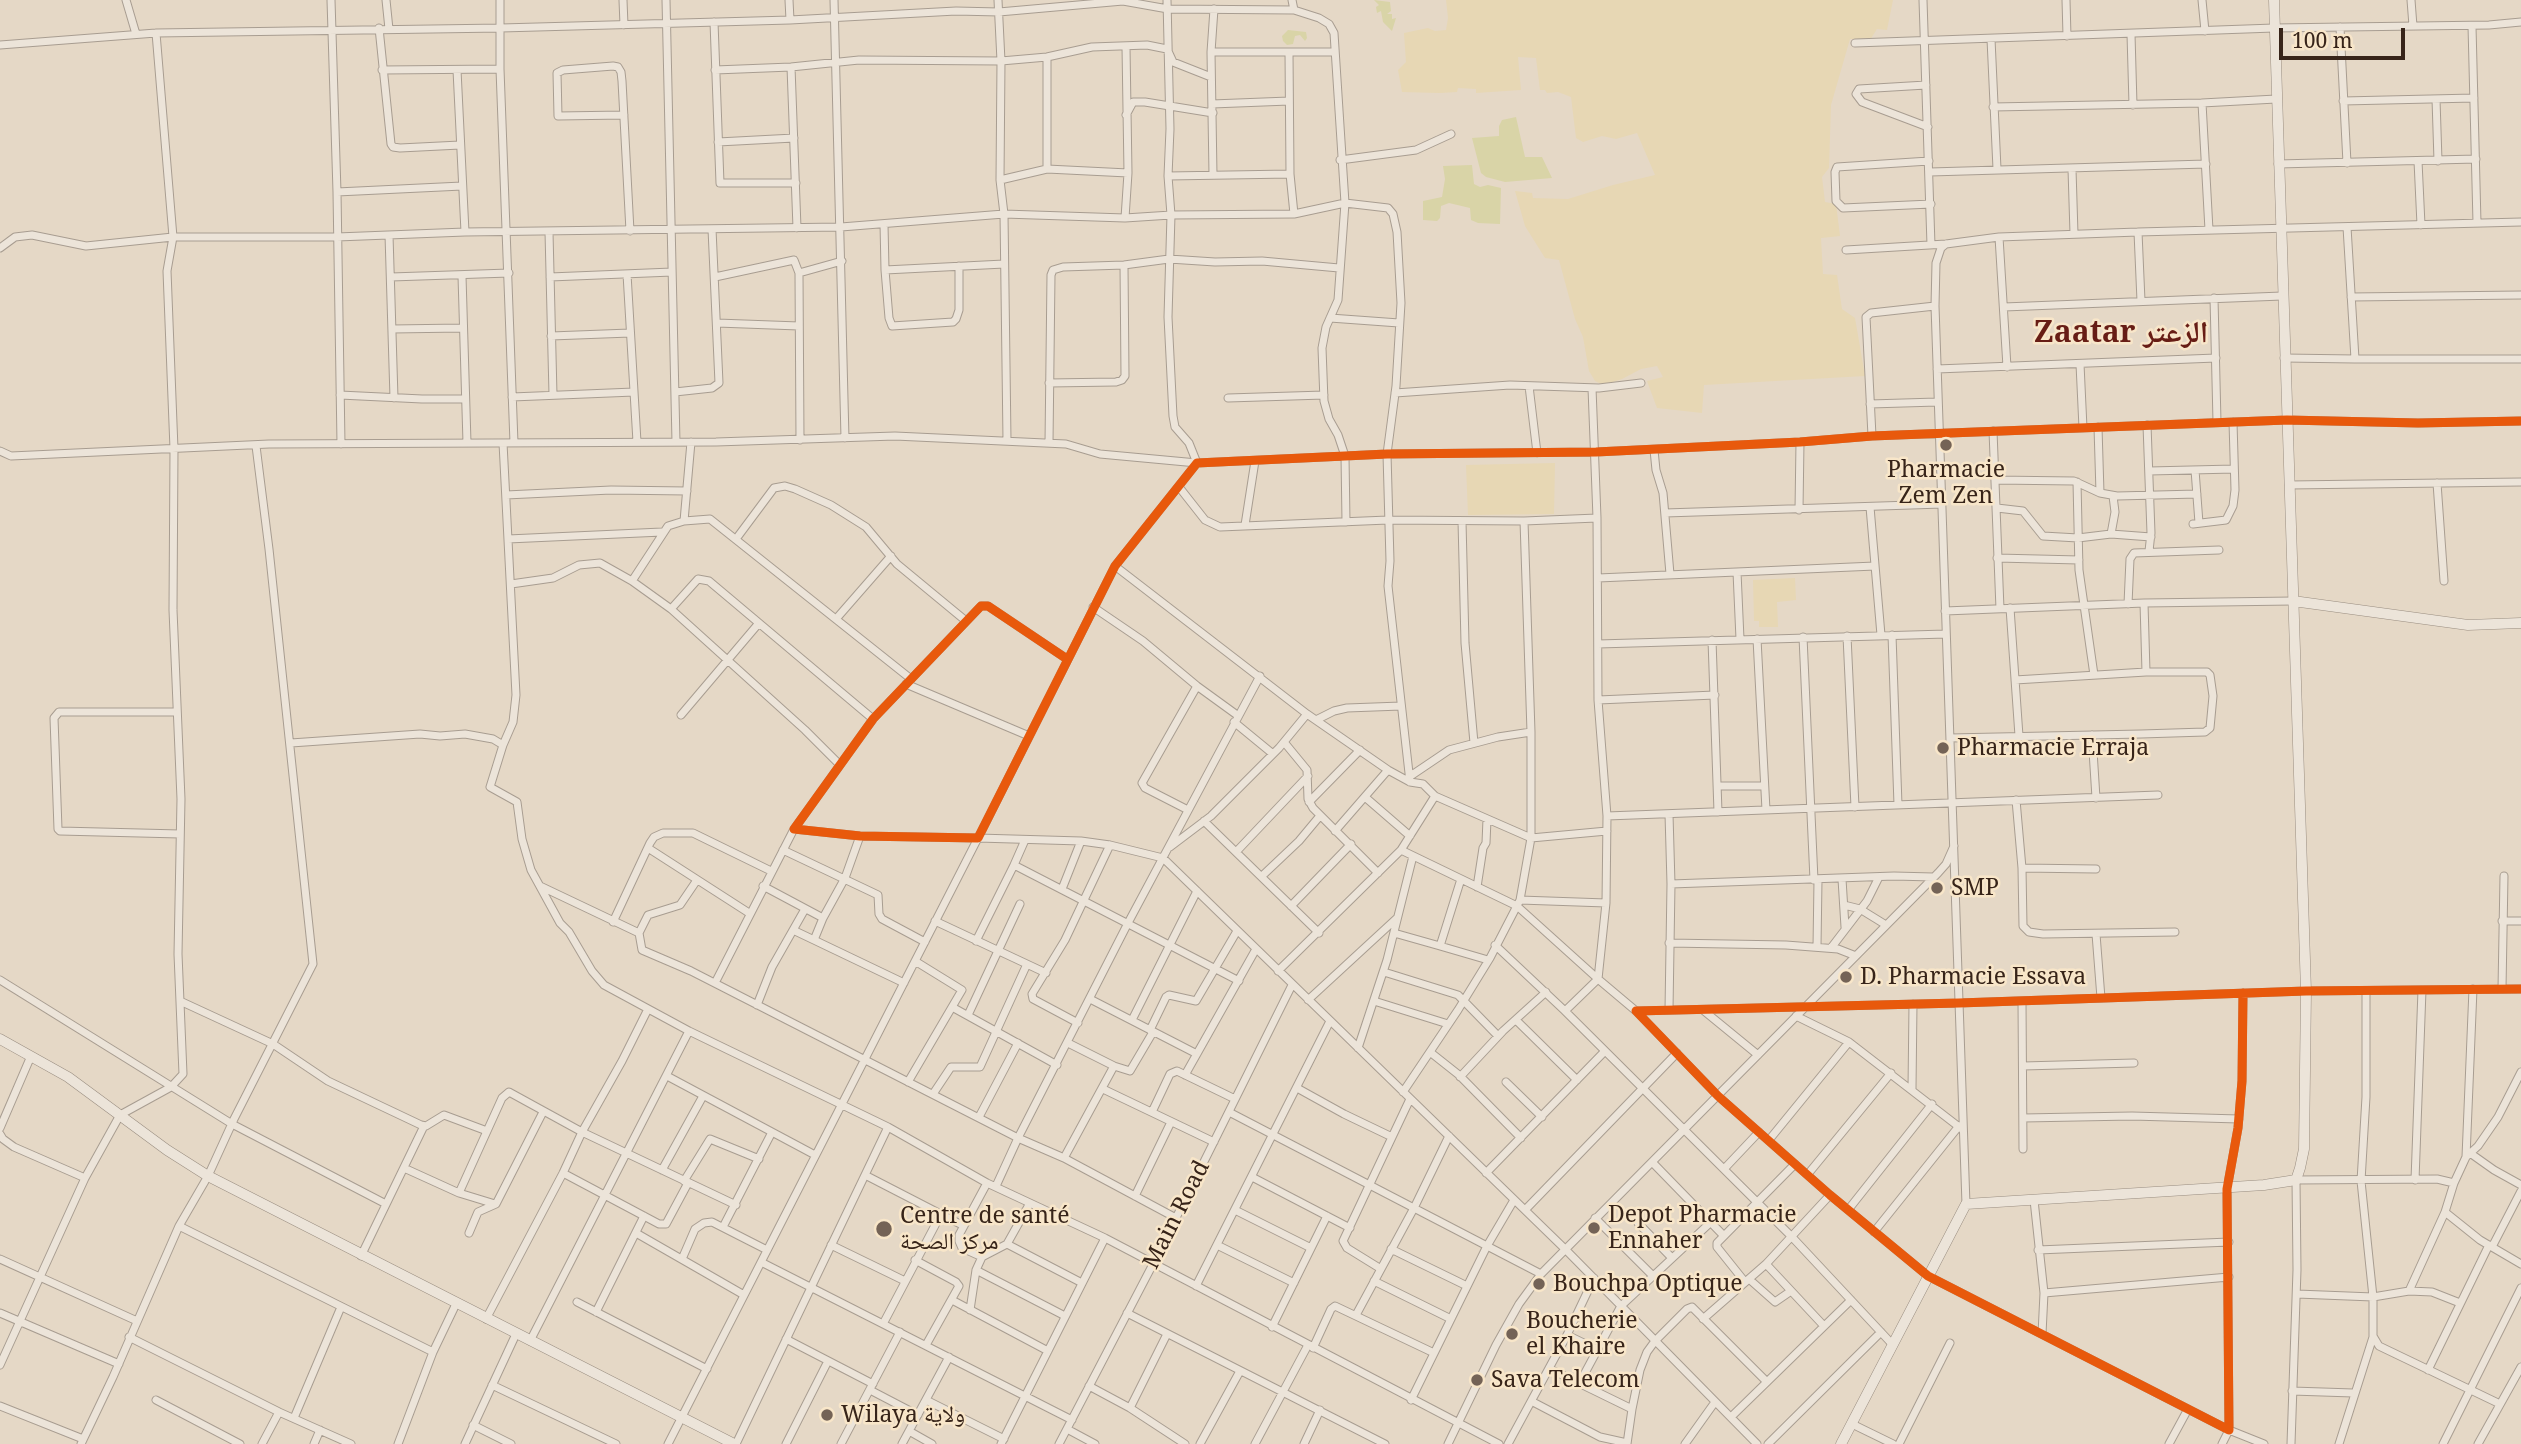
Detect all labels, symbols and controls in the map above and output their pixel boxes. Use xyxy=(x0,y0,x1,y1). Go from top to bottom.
scale bar xyxy=(2283,14,2409,58)
text: 100 m xyxy=(2292,26,2353,54)
district label: Zaatar الزعتر xyxy=(2034,315,2208,351)
marker: Pharmacie Zem Zen xyxy=(1938,437,1954,453)
place label: Pharmacie Zem Zen xyxy=(1887,456,2005,510)
place label: Pharmacie Erraja xyxy=(1957,734,2149,762)
marker: Pharmacie Erraja xyxy=(1935,740,1951,756)
place label: SMP xyxy=(1951,874,1999,902)
marker: SMP xyxy=(1929,880,1945,896)
place label: D. Pharmacie Essava xyxy=(1860,963,2086,991)
marker: D. Pharmacie Essava xyxy=(1838,969,1854,985)
street label: Main Road xyxy=(1138,1156,1216,1274)
place label: Depot Pharmacie Ennaher xyxy=(1608,1201,1796,1255)
place label: Centre de santé مركز الصحة xyxy=(900,1202,1069,1256)
marker: Centre de santé مركز الصحة xyxy=(874,1219,894,1239)
marker: Depot Pharmacie Ennaher xyxy=(1586,1220,1602,1236)
place label: Bouchpa Optique xyxy=(1553,1270,1743,1298)
marker: Bouchpa Optique xyxy=(1531,1276,1547,1292)
place label: Boucherie el Khaire xyxy=(1526,1307,1638,1361)
marker: Boucherie el Khaire xyxy=(1504,1326,1520,1342)
place label: Sava Telecom xyxy=(1491,1366,1640,1394)
marker: Sava Telecom xyxy=(1469,1372,1485,1388)
place label: Wilaya ولاية xyxy=(841,1401,965,1429)
marker: Wilaya ولاية xyxy=(819,1407,835,1423)

